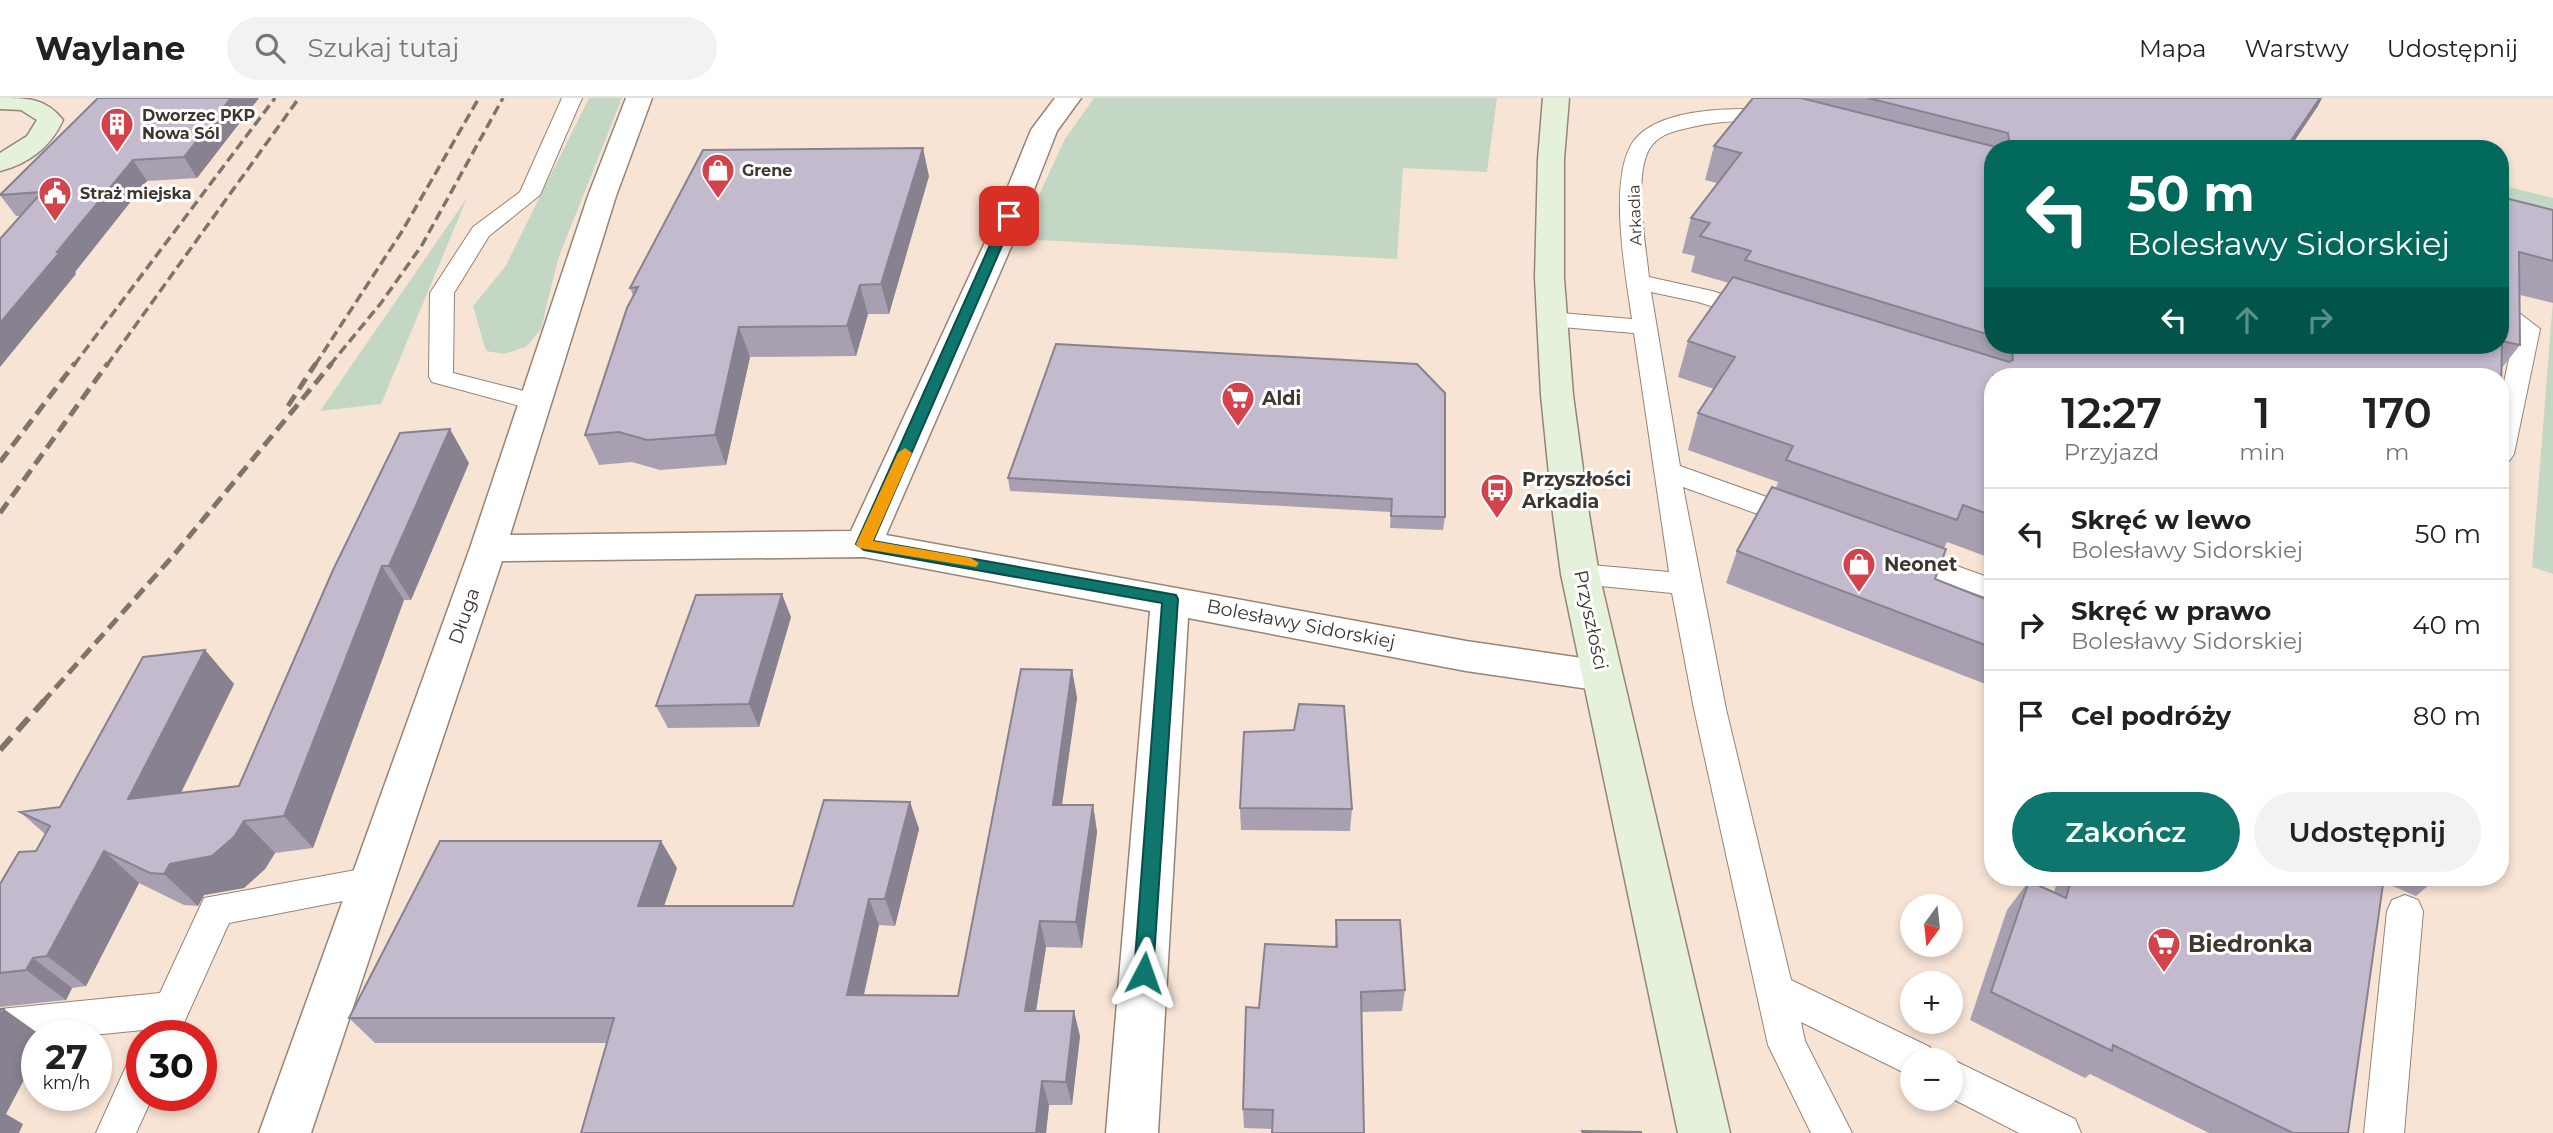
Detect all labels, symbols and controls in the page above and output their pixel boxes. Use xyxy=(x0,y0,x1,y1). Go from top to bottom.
search box xyxy=(227,17,717,80)
text: Waylane xyxy=(35,28,185,68)
icon: search xyxy=(251,29,289,67)
text: Szukaj tutaj xyxy=(307,32,459,64)
text: Mapa xyxy=(2139,34,2206,63)
text: Warstwy xyxy=(2244,34,2349,63)
text: Udostępnij xyxy=(2387,34,2518,63)
building icon: Dworzec PKP Nowa Sól xyxy=(98,105,136,154)
place label: Dworzec PKP Nowa Sól xyxy=(142,106,255,143)
shop icon: Grene xyxy=(699,151,737,200)
place label: Grene xyxy=(742,161,792,180)
text: 50 m xyxy=(2127,164,2255,223)
icon: left xyxy=(2012,168,2103,259)
public building icon: Straż miejska xyxy=(36,174,74,223)
place label: Straż miejska xyxy=(80,184,192,203)
street label: Arkadia xyxy=(1624,184,1646,246)
pin xyxy=(979,186,1039,246)
icon: arrive xyxy=(990,197,1028,235)
text: Bolesławy Sidorskiej xyxy=(2127,224,2450,263)
icon: left xyxy=(2155,301,2193,339)
icon: ahead xyxy=(2228,301,2266,339)
icon: right xyxy=(2301,301,2339,339)
supermarket icon: Aldi xyxy=(1219,379,1257,428)
place label: Aldi xyxy=(1261,387,1301,410)
text: 12:27 xyxy=(2061,387,2162,439)
text: 1 xyxy=(2254,387,2270,439)
text: 170 xyxy=(2363,387,2432,439)
text: Przyjazd xyxy=(2064,438,2159,466)
text: min xyxy=(2239,438,2285,466)
text: m xyxy=(2385,438,2409,466)
place label: Przyszłości Arkadia xyxy=(1521,468,1631,513)
bus stop icon: Przyszłości Arkadia xyxy=(1478,471,1516,520)
text: Skręć w lewo xyxy=(2071,504,2251,536)
icon: left xyxy=(2012,515,2050,553)
text: 50 m xyxy=(2415,518,2481,550)
text: Bolesławy Sidorskiej xyxy=(2071,536,2303,564)
shop icon: Neonet xyxy=(1840,545,1878,594)
place label: Neonet xyxy=(1884,553,1957,576)
street label: Przyszłości xyxy=(1569,568,1613,672)
street label: Długa xyxy=(444,585,484,647)
street label: Bolesławy Sidorskiej xyxy=(1205,594,1397,654)
text: Skręć w prawo xyxy=(2071,595,2271,627)
icon: right xyxy=(2012,606,2050,644)
text: 40 m xyxy=(2412,609,2481,641)
text: Bolesławy Sidorskiej xyxy=(2071,627,2303,655)
icon: arrive xyxy=(2012,697,2050,735)
text: Cel podróży xyxy=(2071,700,2231,732)
text: 80 m xyxy=(2413,700,2481,732)
button: Zakończ xyxy=(2012,792,2240,872)
button: Udostępnij xyxy=(2254,792,2481,872)
north arrow xyxy=(1900,894,1964,957)
map controls xyxy=(1900,894,1963,1111)
supermarket icon: Biedronka xyxy=(2145,925,2183,974)
place label: Biedronka xyxy=(2188,930,2313,958)
position arrow xyxy=(1107,936,1181,1010)
button: + xyxy=(1900,971,1963,1034)
speed limit sign: 30 xyxy=(126,1020,217,1111)
text: 27 xyxy=(45,1035,88,1078)
button: − xyxy=(1900,1048,1963,1111)
text: km/h xyxy=(42,1072,91,1094)

